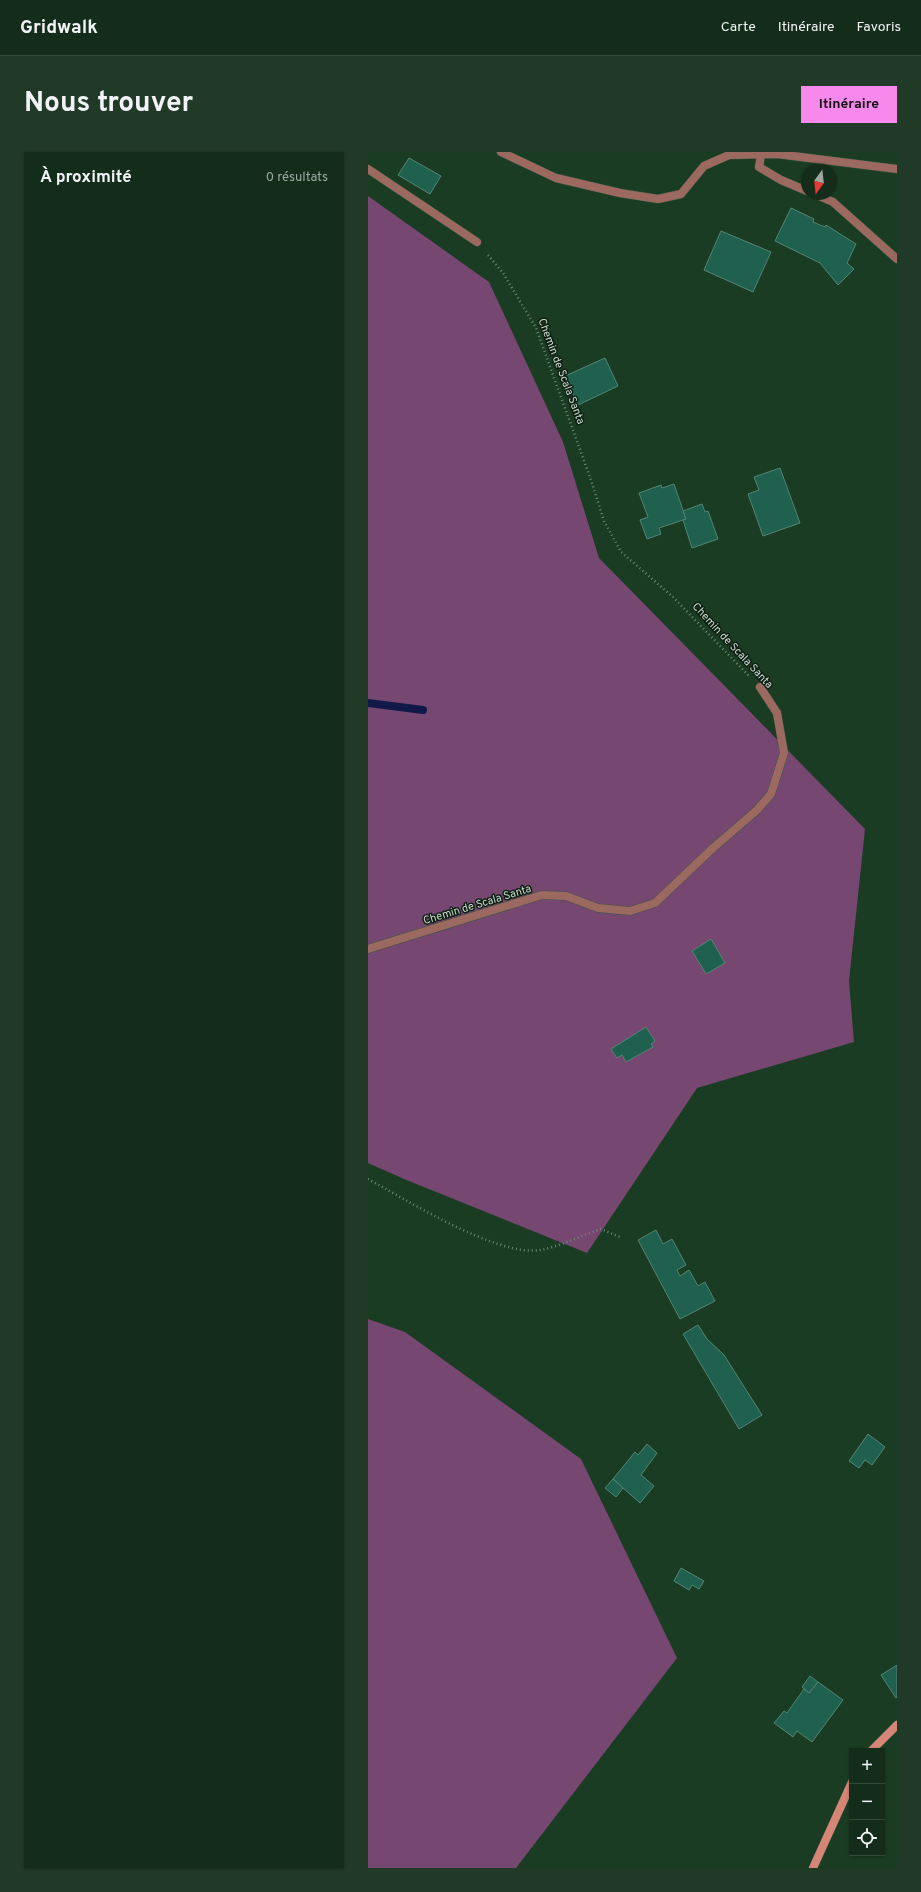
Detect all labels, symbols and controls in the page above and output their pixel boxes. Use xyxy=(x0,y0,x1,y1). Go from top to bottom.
text: Gridwalk xyxy=(20,16,98,40)
text: Carte xyxy=(721,19,756,36)
text: Itinéraire xyxy=(778,19,835,36)
text: Favoris xyxy=(857,19,901,36)
text: Nous trouver xyxy=(24,86,193,122)
button: Itinéraire xyxy=(801,86,897,123)
north arrow xyxy=(801,164,837,200)
text: À proximité xyxy=(40,167,132,189)
text: 0 résultats xyxy=(266,170,328,186)
street label: Chemin de Scala Santa xyxy=(534,316,588,426)
street label: Chemin de Scala Santa xyxy=(689,600,776,692)
street label: Chemin de Scala Santa xyxy=(422,882,533,928)
map controls xyxy=(849,1748,885,1856)
button: + xyxy=(849,1748,885,1784)
button: − xyxy=(849,1784,885,1820)
button: locate xyxy=(849,1820,885,1856)

